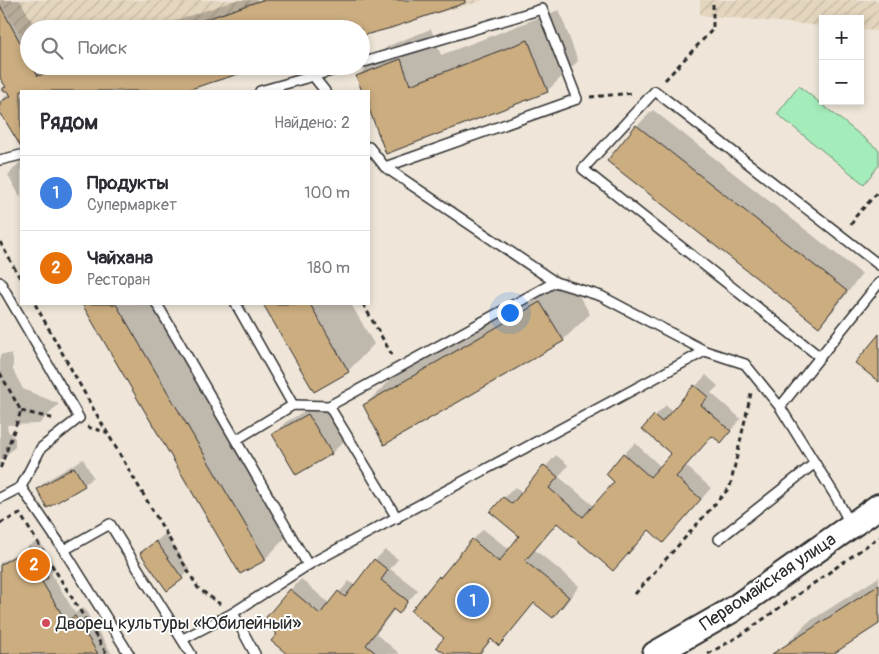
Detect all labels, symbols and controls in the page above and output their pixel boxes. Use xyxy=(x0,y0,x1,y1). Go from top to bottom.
map controls xyxy=(819,15,864,105)
button: + xyxy=(819,15,864,60)
search box xyxy=(20,20,370,75)
icon: search xyxy=(38,34,66,62)
text: Поиск xyxy=(78,36,128,60)
button: − xyxy=(819,60,864,105)
text: Рядом xyxy=(40,109,98,136)
text: Найдено: 2 xyxy=(274,113,350,133)
text: Продукты xyxy=(87,171,169,195)
text: 1 xyxy=(53,183,59,203)
text: 100 m xyxy=(304,183,350,203)
text: Супермаркет xyxy=(87,195,177,215)
text: Чайхана xyxy=(87,246,153,270)
text: 2 xyxy=(52,258,60,278)
text: 180 m xyxy=(307,258,350,278)
text: Ресторан xyxy=(87,270,150,290)
your location xyxy=(497,300,523,326)
street label: Первомайская улица xyxy=(695,528,841,636)
pin: 2 xyxy=(18,546,50,584)
pin: 1 xyxy=(457,582,489,620)
place label: Дворец культуры «Юбилейный» xyxy=(55,612,301,635)
marker: Дворец культуры «Юбилейный» xyxy=(40,617,52,629)

